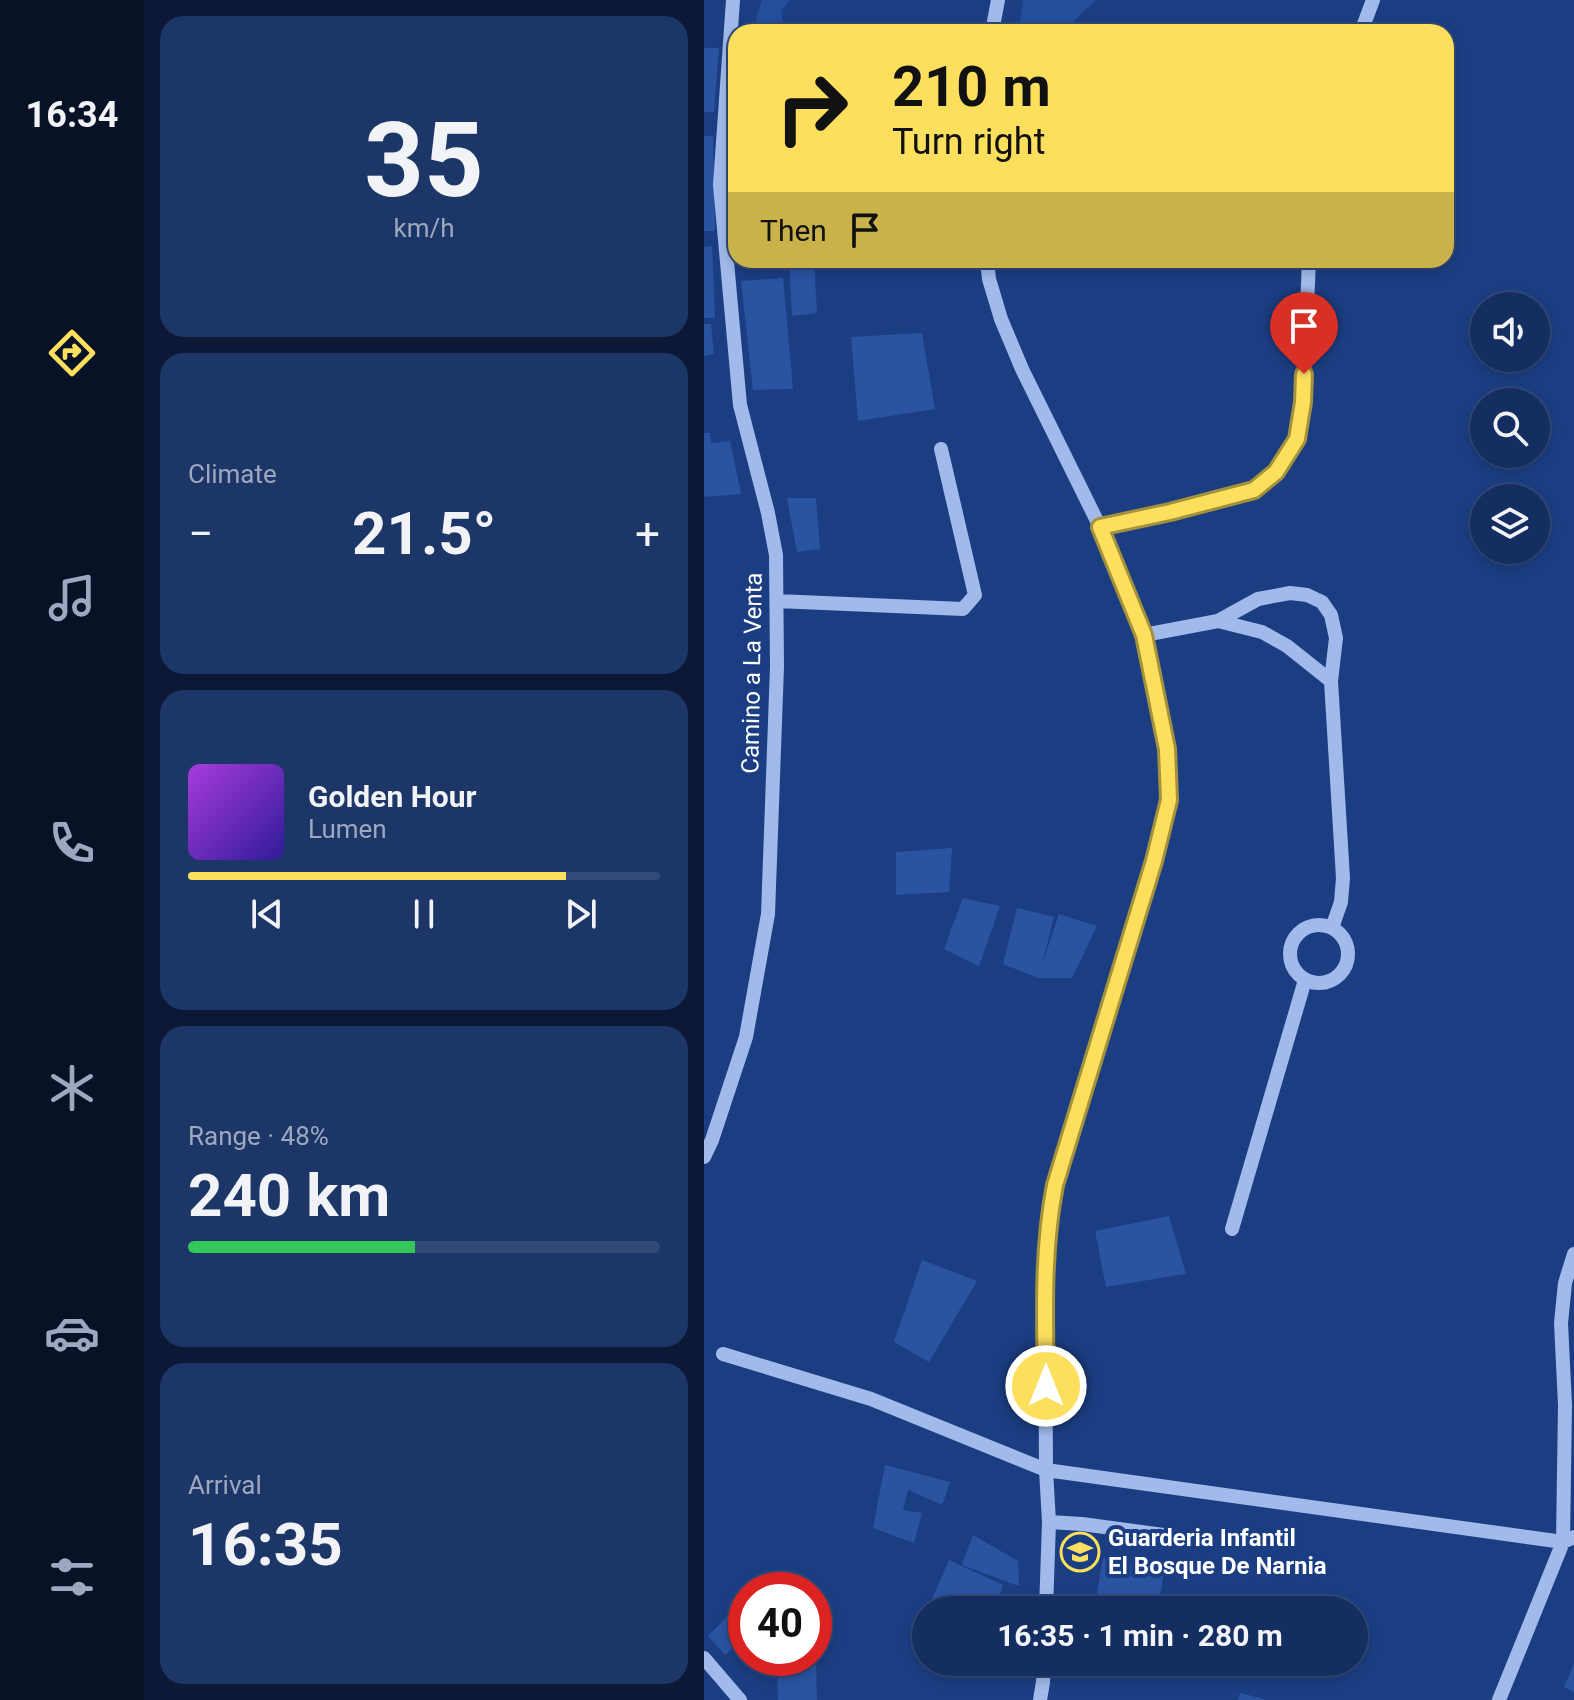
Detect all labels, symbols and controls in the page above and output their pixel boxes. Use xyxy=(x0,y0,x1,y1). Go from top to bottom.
text: 210 m xyxy=(892,54,1051,120)
icon: right xyxy=(760,56,864,160)
text: 16:34 xyxy=(26,94,118,136)
text: 35 xyxy=(364,100,484,221)
text: Turn right xyxy=(892,121,1045,163)
icon: arrive xyxy=(843,208,887,252)
text: km/h xyxy=(393,213,455,243)
text: Then xyxy=(760,213,827,248)
pin xyxy=(1270,292,1338,374)
map controls xyxy=(1470,292,1550,564)
button: sound xyxy=(1470,292,1550,372)
icon: arrive xyxy=(1282,304,1326,348)
icon: directions xyxy=(44,325,100,381)
button: search xyxy=(1470,388,1550,468)
text: Climate xyxy=(188,459,277,489)
button: layers xyxy=(1470,484,1550,564)
text: 21.5° xyxy=(352,498,496,569)
text: − xyxy=(188,508,213,560)
text: + xyxy=(635,508,660,560)
icon: music xyxy=(44,570,100,626)
street label: Camino a La Venta xyxy=(736,572,768,774)
text: Golden Hour xyxy=(308,779,477,814)
text: Lumen xyxy=(308,814,387,844)
icon: phone xyxy=(44,815,100,871)
icon: previous xyxy=(245,892,289,936)
icon: pause xyxy=(402,892,446,936)
icon: next xyxy=(559,892,603,936)
icon: climate xyxy=(44,1060,100,1116)
text: Range · 48% xyxy=(188,1121,329,1151)
text: 240 km xyxy=(188,1160,390,1231)
icon: car xyxy=(44,1305,100,1361)
position arrow xyxy=(1004,1344,1088,1428)
text: Arrival xyxy=(188,1470,262,1500)
text: 16:35 xyxy=(188,1509,343,1580)
place label: Guarderia Infantil El Bosque De Narnia xyxy=(1108,1524,1327,1580)
school or university icon: Guarderia Infantil El Bosque De Narnia xyxy=(1059,1531,1101,1573)
icon: filters xyxy=(44,1549,100,1605)
speed limit sign: 40 xyxy=(728,1572,832,1676)
text: 16:35 · 1 min · 280 m xyxy=(997,1618,1283,1653)

